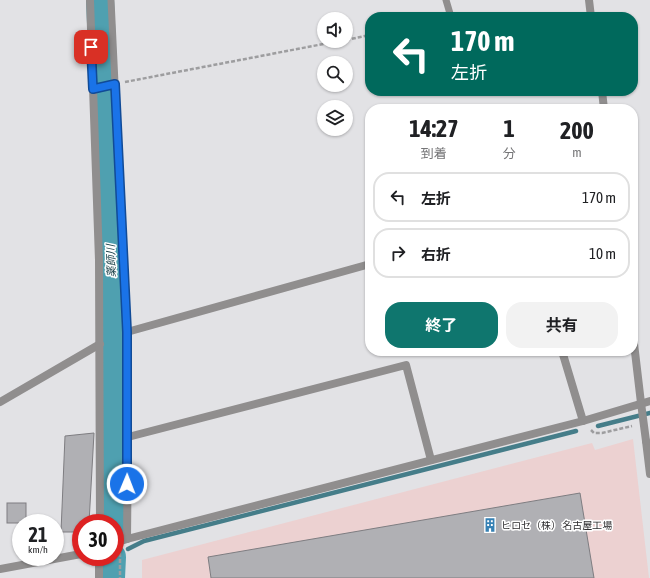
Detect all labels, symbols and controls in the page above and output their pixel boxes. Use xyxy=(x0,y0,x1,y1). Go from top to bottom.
map controls xyxy=(317,12,353,136)
button: sound xyxy=(317,12,353,48)
text: 170 m xyxy=(451,25,514,57)
icon: left xyxy=(385,28,437,80)
pin xyxy=(74,30,108,64)
icon: arrive xyxy=(80,36,102,58)
button: search xyxy=(317,56,353,92)
text: 左折 xyxy=(451,62,487,83)
button: layers xyxy=(317,100,353,136)
text: 14:27 xyxy=(409,115,459,142)
text: 1 xyxy=(504,115,515,142)
text: 200 xyxy=(560,117,594,144)
text: m xyxy=(572,145,582,160)
text: 到着 xyxy=(421,146,447,161)
text: 分 xyxy=(503,146,516,161)
icon: left xyxy=(387,186,409,208)
text: 170 m xyxy=(582,189,616,206)
text: 左折 xyxy=(421,190,451,207)
icon: right xyxy=(387,242,409,264)
water label: 薬師川 xyxy=(104,243,118,278)
text: 10 m xyxy=(589,245,616,262)
text: 右折 xyxy=(421,246,451,263)
button: 終了 xyxy=(385,302,498,348)
button: 共有 xyxy=(506,302,618,348)
position arrow xyxy=(106,463,148,505)
speed limit sign: 30 xyxy=(72,514,124,566)
building icon: ヒロセ（株） 名古屋工場 xyxy=(482,517,498,533)
place label: ヒロセ（株） 名古屋工場 xyxy=(501,520,612,531)
text: 21 xyxy=(29,523,47,546)
text: km/h xyxy=(28,544,48,555)

